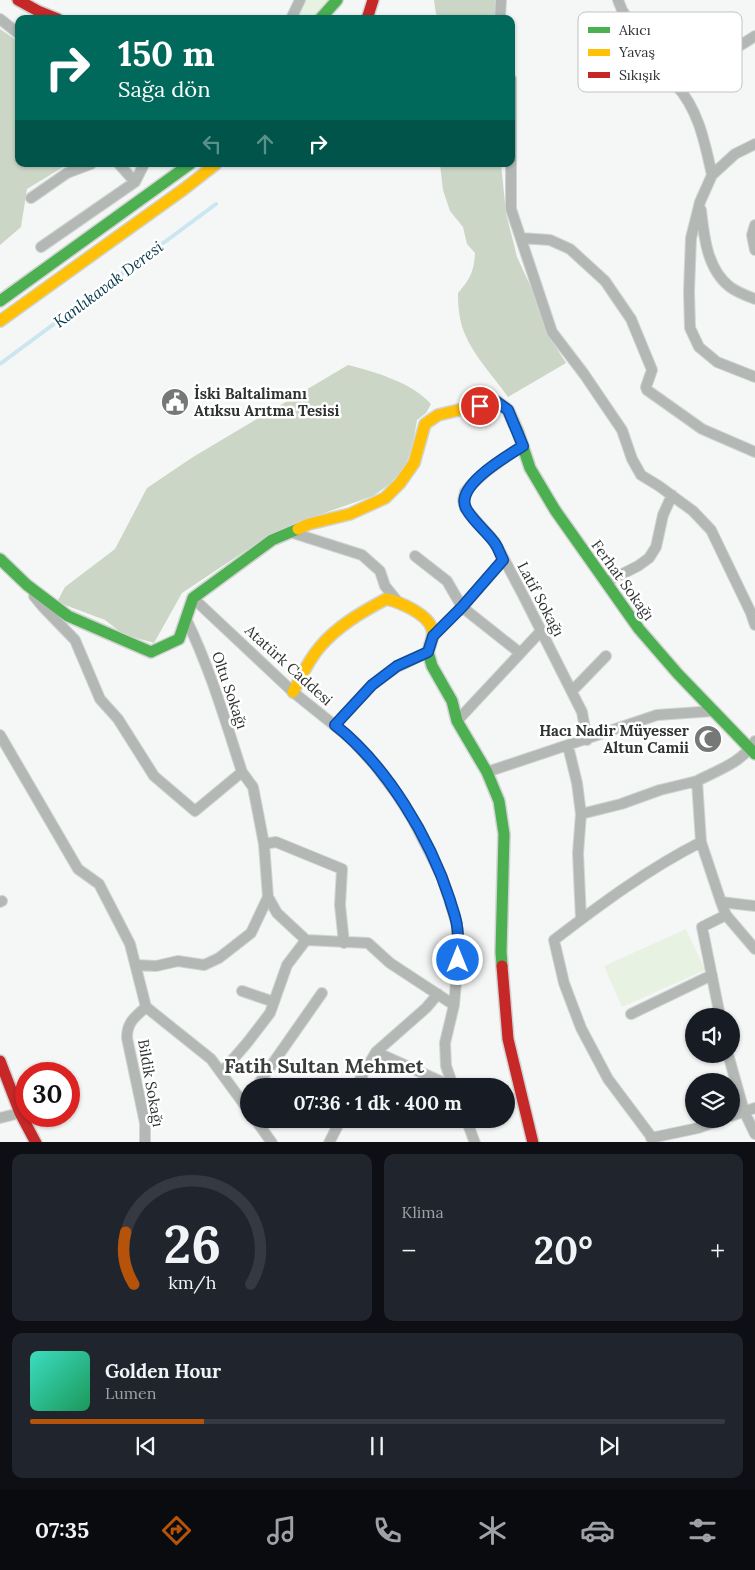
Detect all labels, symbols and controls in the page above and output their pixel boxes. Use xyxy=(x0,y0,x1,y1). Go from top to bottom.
legend xyxy=(578,12,742,92)
text: Akıcı xyxy=(618,21,651,39)
text: 150 m xyxy=(118,31,215,76)
icon: right xyxy=(35,35,100,100)
text: Yavaş xyxy=(618,43,655,61)
text: Sıkışık xyxy=(619,66,661,84)
text: Sağa dön xyxy=(118,75,211,103)
icon: left xyxy=(198,130,226,158)
icon: ahead xyxy=(251,130,279,158)
icon: right xyxy=(304,130,332,158)
water label: Kanlıkavak Deresi xyxy=(49,236,167,332)
place label: İski Baltalimanı Atıksu Arıtma Tesisi xyxy=(194,384,339,420)
pin xyxy=(459,385,501,427)
public building icon: İski Baltalimanı Atıksu Arıtma Tesisi xyxy=(160,387,190,417)
icon: arrive xyxy=(466,392,494,420)
street label: Ferhat Sokağı xyxy=(587,536,659,624)
street label: Latif Sokağı xyxy=(513,559,569,639)
street label: Atatürk Caddesi xyxy=(241,620,337,709)
street label: Oltu Sokağı xyxy=(208,649,252,731)
place label: Hacı Nadir Müyesser Altun Camii xyxy=(539,721,690,757)
mosque icon: Hacı Nadir Müyesser Altun Camii xyxy=(693,724,723,754)
position arrow xyxy=(431,933,483,985)
map controls xyxy=(685,1008,740,1128)
button: sound xyxy=(685,1008,740,1063)
street label: Bildik Sokağı xyxy=(134,1038,168,1128)
district label: Fatih Sultan Mehmet xyxy=(224,1053,425,1078)
speed limit sign: 30 xyxy=(15,1062,80,1127)
button: layers xyxy=(685,1073,740,1128)
text: 07:36 · 1 dk · 400 m xyxy=(293,1091,462,1115)
text: Klima xyxy=(402,1202,444,1222)
text: 26 xyxy=(163,1211,221,1277)
text: 20° xyxy=(534,1226,593,1274)
text: − xyxy=(402,1233,416,1269)
text: + xyxy=(710,1233,725,1269)
text: km/h xyxy=(168,1271,216,1294)
text: Golden Hour xyxy=(105,1359,221,1383)
text: Lumen xyxy=(105,1383,157,1403)
icon: previous xyxy=(132,1432,160,1460)
icon: pause xyxy=(363,1432,391,1460)
icon: next xyxy=(595,1432,623,1460)
icon: directions xyxy=(159,1513,194,1548)
icon: music xyxy=(264,1513,299,1548)
icon: phone xyxy=(370,1513,405,1548)
icon: climate xyxy=(475,1513,510,1548)
icon: car xyxy=(580,1513,615,1548)
icon: filters xyxy=(685,1513,720,1548)
text: 07:35 xyxy=(35,1516,89,1544)

